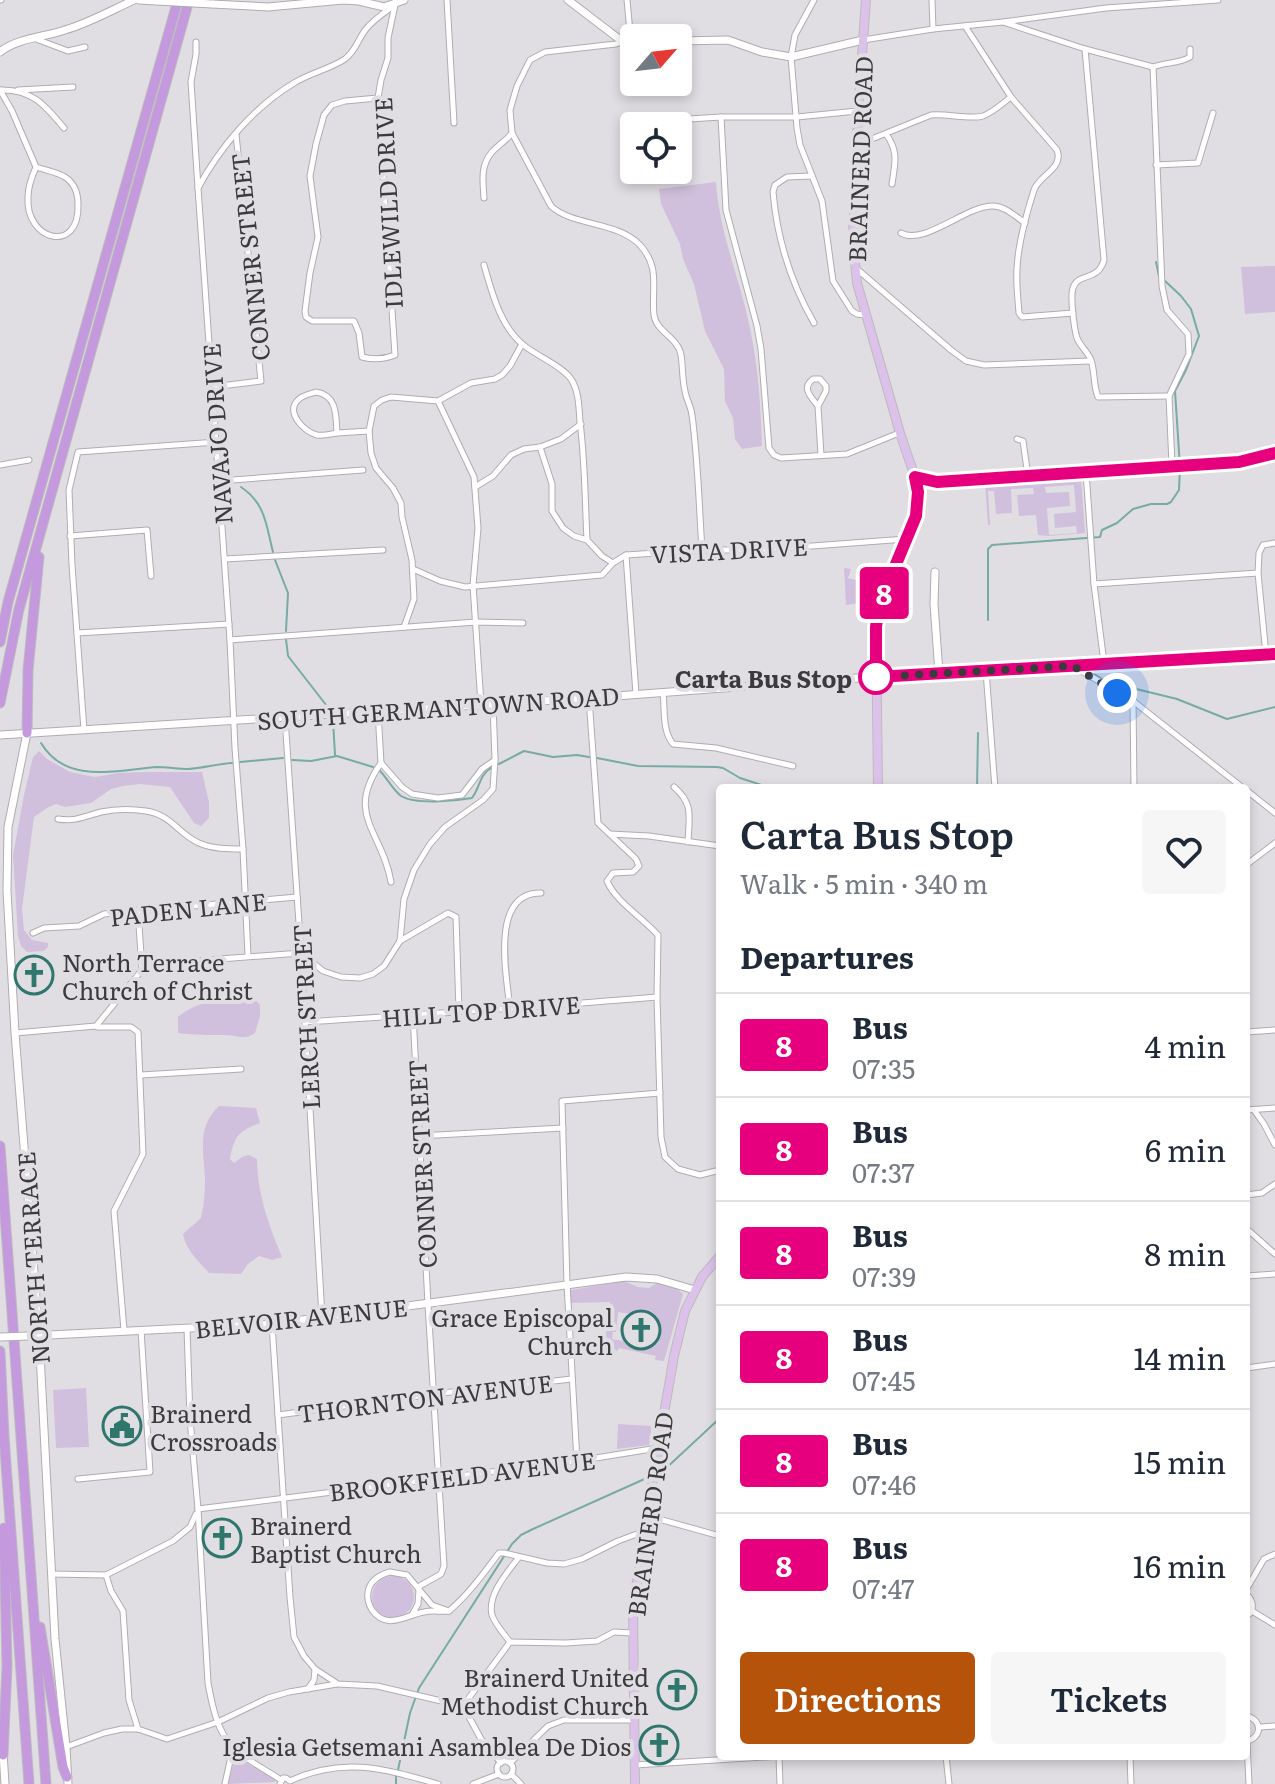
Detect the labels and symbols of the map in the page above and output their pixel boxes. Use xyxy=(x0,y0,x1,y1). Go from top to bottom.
north arrow xyxy=(620,24,692,96)
street label: BRAINERD ROAD xyxy=(838,55,880,263)
street label: IDLEWILD DRIVE xyxy=(364,96,410,310)
street label: CONNER STREET xyxy=(221,151,277,363)
street label: NAVAJO DRIVE xyxy=(192,342,240,526)
street label: VISTA DRIVE xyxy=(649,527,809,571)
line badge: 8 xyxy=(858,567,910,619)
place label: Carta Bus Stop xyxy=(675,660,852,695)
marker: Carta Bus Stop xyxy=(859,660,893,694)
your location xyxy=(1097,673,1137,713)
street label: SOUTH GERMANTOWN ROAD xyxy=(256,677,620,737)
street label: PADEN LANE xyxy=(108,882,268,934)
street label: LERCH STREET xyxy=(283,924,327,1110)
place label: North Terrace Church of Christ xyxy=(62,944,253,1007)
church icon: North Terrace Church of Christ xyxy=(13,954,55,996)
street label: HILL TOP DRIVE xyxy=(381,986,581,1034)
street label: CONNER STREET xyxy=(398,1059,444,1269)
street label: NORTH TERRACE xyxy=(7,1150,57,1366)
street label: BELVOIR AVENUE xyxy=(193,1288,409,1346)
place label: Grace Episcopal Church xyxy=(431,1299,613,1362)
church icon: Grace Episcopal Church xyxy=(620,1309,662,1351)
street label: THORNTON AVENUE xyxy=(295,1364,555,1430)
place label: Brainerd Crossroads xyxy=(150,1395,277,1458)
public building icon: Brainerd Crossroads xyxy=(101,1405,143,1447)
street label: BRAINERD ROAD xyxy=(617,1409,681,1619)
street label: BROOKFIELD AVENUE xyxy=(327,1441,597,1509)
place label: Brainerd Baptist Church xyxy=(250,1507,422,1570)
church icon: Brainerd Baptist Church xyxy=(201,1517,243,1559)
place label: Brainerd United Methodist Church xyxy=(440,1659,649,1722)
church icon: Brainerd United Methodist Church xyxy=(656,1669,698,1711)
church icon: Iglesia Getsemani Asamblea De Dios xyxy=(638,1724,680,1766)
place label: Iglesia Getsemani Asamblea De Dios xyxy=(222,1728,631,1763)

